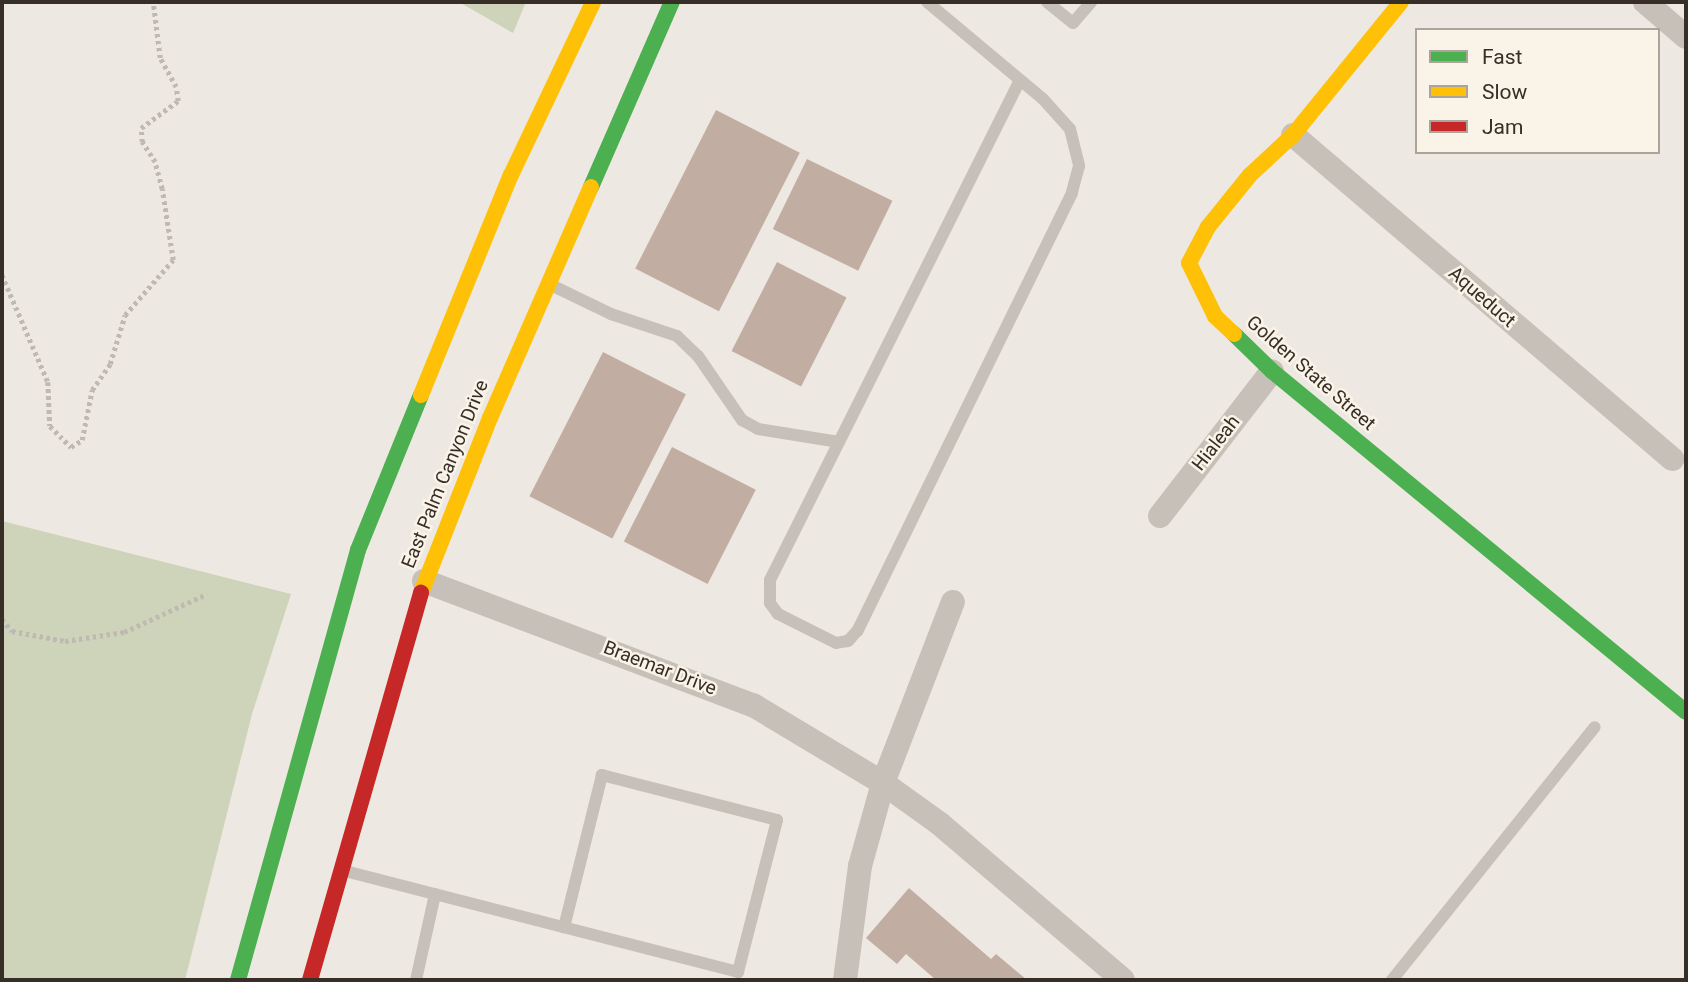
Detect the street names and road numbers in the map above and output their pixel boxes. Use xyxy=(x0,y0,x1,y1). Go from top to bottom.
street label: Aqueduct xyxy=(1444,262,1520,332)
street label: Golden State Street xyxy=(1242,311,1380,435)
street label: East Palm Canyon Drive xyxy=(397,377,493,571)
street label: Hialeah xyxy=(1187,411,1245,475)
street label: Braemar Drive xyxy=(600,636,720,700)

